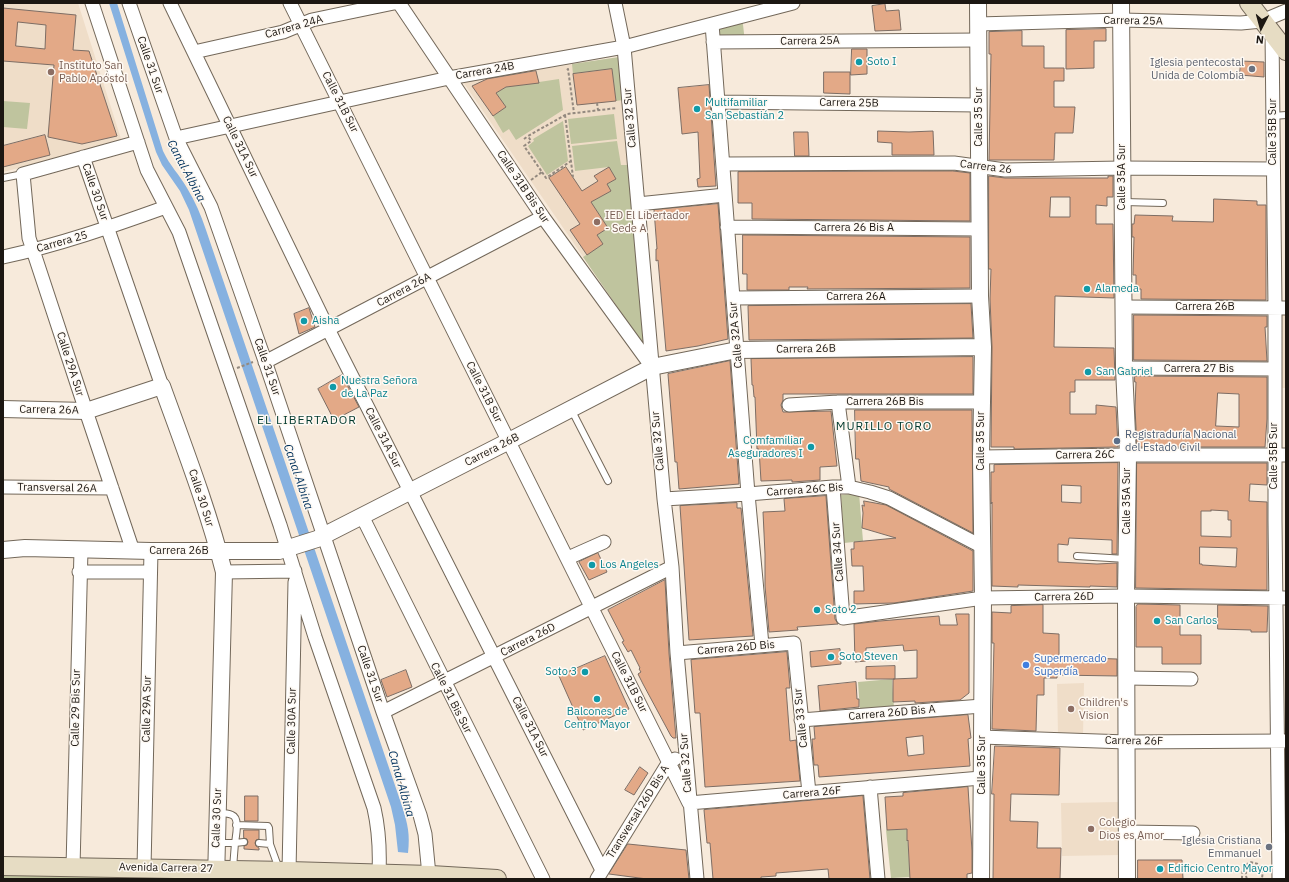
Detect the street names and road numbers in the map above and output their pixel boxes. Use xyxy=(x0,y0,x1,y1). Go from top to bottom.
street label: Carrera 24A xyxy=(264,12,324,42)
street label: Carrera 25A xyxy=(1103,14,1163,28)
street label: Carrera 25A xyxy=(780,34,840,48)
street label: Calle 31 Sur xyxy=(134,35,166,95)
street label: Carrera 24B xyxy=(455,59,515,83)
street label: Calle 31B Sur xyxy=(319,69,361,135)
street label: Calle 35 Sur xyxy=(972,87,986,147)
street label: Calle 32 Sur xyxy=(621,88,639,148)
street label: Carrera 25B xyxy=(819,96,879,110)
street label: Calle 35B Sur xyxy=(1266,99,1280,165)
street label: Calle 31A Sur xyxy=(219,114,261,180)
street label: Calle 35A Sur xyxy=(1115,144,1129,210)
street label: Calle 31B Bis Sur xyxy=(494,148,552,226)
street label: Carrera 26 xyxy=(959,157,1013,177)
street label: Calle 30 Sur xyxy=(79,162,111,222)
street label: Carrera 26 Bis A xyxy=(814,221,894,235)
street label: Carrera 25 xyxy=(35,228,89,256)
street label: Carrera 26A xyxy=(375,270,433,310)
street label: Carrera 26A xyxy=(826,290,886,304)
street label: Carrera 26B xyxy=(1175,300,1235,314)
street label: Calle 32A Sur xyxy=(727,301,745,369)
street label: Calle 29A Sur xyxy=(53,330,87,398)
street label: Calle 31 Sur xyxy=(251,337,283,397)
street label: Carrera 26B xyxy=(776,342,836,356)
street label: Calle 31B Sur xyxy=(463,359,505,425)
street label: Carrera 27 Bis xyxy=(1164,362,1234,376)
street label: Carrera 26B Bis xyxy=(846,395,924,409)
street label: Carrera 26A xyxy=(19,403,79,417)
street label: Calle 31A Sur xyxy=(362,405,404,471)
street label: Calle 32 Sur xyxy=(649,411,667,471)
street label: Calle 35 Sur xyxy=(974,411,988,471)
street label: Calle 35B Sur xyxy=(1267,423,1281,489)
street label: Carrera 26B xyxy=(462,431,522,469)
street label: Carrera 26C xyxy=(1055,448,1115,462)
street label: Calle 30 Sur xyxy=(185,468,217,528)
street label: Calle 35A Sur xyxy=(1120,468,1134,534)
street label: Transversal 26A xyxy=(17,481,97,495)
street label: Carrera 26C Bis xyxy=(766,481,844,499)
street label: Calle 34 Sur xyxy=(829,522,847,582)
street label: Carrera 26B xyxy=(149,544,209,558)
street label: Carrera 26D xyxy=(1034,590,1094,604)
street label: Carrera 26D xyxy=(498,621,558,659)
street label: Carrera 26D Bis xyxy=(697,638,775,658)
street label: Calle 31 Sur xyxy=(354,644,386,704)
street label: Calle 31B Sur xyxy=(608,649,650,715)
street label: Calle 31 Bis Sur xyxy=(427,660,475,736)
street label: Calle 29 Bis Sur xyxy=(69,669,83,747)
street label: Calle 29A Sur xyxy=(140,675,154,743)
street label: Calle 30A Sur xyxy=(285,687,299,755)
street label: Calle 33 Sur xyxy=(791,688,811,748)
street label: Calle 31A Sur xyxy=(509,694,551,760)
street label: Carrera 26D Bis A xyxy=(848,703,936,723)
street label: Calle 32 Sur xyxy=(677,733,695,793)
street label: Carrera 26F xyxy=(1105,734,1163,748)
street label: Calle 35 Sur xyxy=(975,735,989,795)
street label: Transversal 26D Bis A xyxy=(604,763,672,861)
street label: Carrera 26F xyxy=(782,784,842,802)
street label: Calle 30 Sur xyxy=(209,788,225,848)
street label: Avenida Carrera 27 xyxy=(119,861,213,875)

